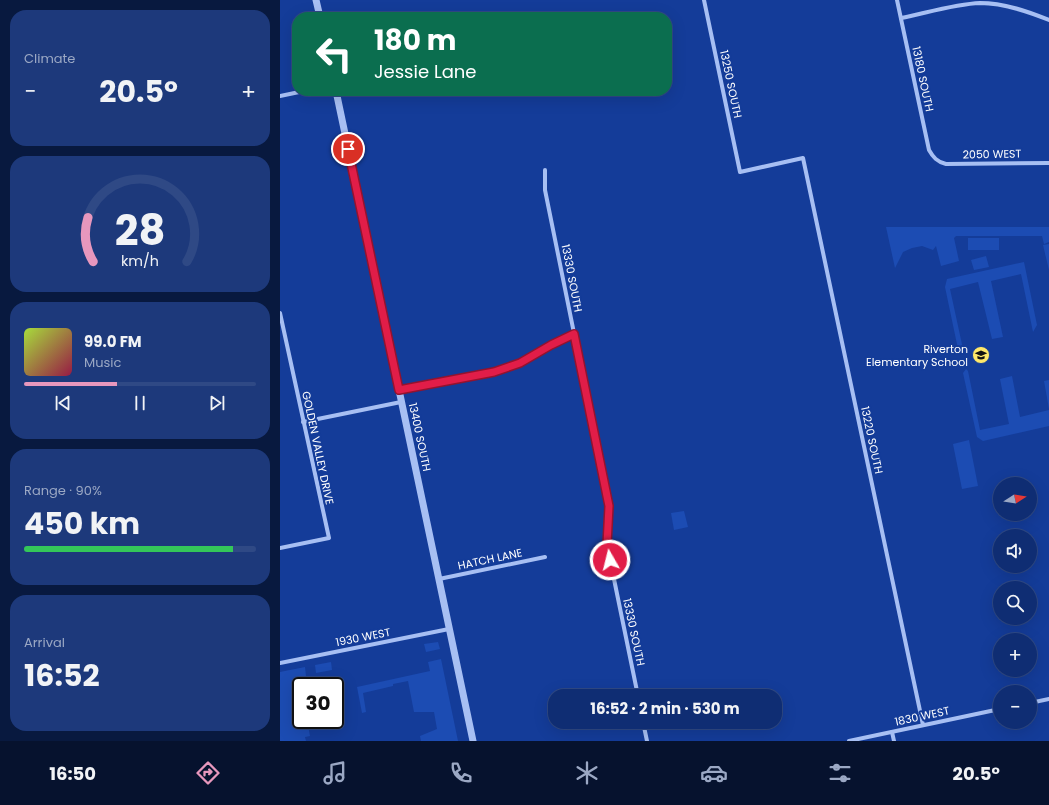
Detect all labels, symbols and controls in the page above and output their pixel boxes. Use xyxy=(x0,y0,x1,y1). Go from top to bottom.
text: 180 m xyxy=(374,21,457,60)
icon: left xyxy=(308,28,360,80)
street label: 13180 SOUTH xyxy=(908,45,938,113)
text: Climate xyxy=(24,49,75,68)
street label: 13250 SOUTH xyxy=(716,49,746,119)
text: Jessie Lane xyxy=(374,59,477,84)
text: 20.5° xyxy=(99,70,178,113)
text: − xyxy=(24,76,36,107)
text: + xyxy=(241,76,256,107)
pin xyxy=(331,132,365,166)
icon: arrive xyxy=(337,138,359,160)
street label: 2050 WEST xyxy=(962,145,1022,163)
text: 28 xyxy=(115,201,165,260)
street label: 13330 SOUTH xyxy=(558,243,586,313)
text: km/h xyxy=(121,251,159,271)
text: 99.0 FM xyxy=(84,331,142,352)
place label: Riverton Elementary School xyxy=(866,341,968,370)
school or university icon: Riverton Elementary School xyxy=(971,345,991,365)
text: Music xyxy=(84,353,121,372)
street label: GOLDEN VALLEY DRIVE xyxy=(298,390,338,506)
icon: previous xyxy=(52,392,74,414)
icon: pause xyxy=(129,392,151,414)
icon: next xyxy=(206,392,228,414)
street label: 13400 SOUTH xyxy=(405,401,435,473)
street label: 13220 SOUTH xyxy=(857,405,887,475)
north arrow xyxy=(993,477,1037,521)
map controls xyxy=(993,477,1037,729)
text: Range · 90% xyxy=(24,481,102,500)
text: 450 km xyxy=(24,502,140,545)
button: sound xyxy=(993,529,1037,573)
position arrow xyxy=(589,539,631,581)
street label: HATCH LANE xyxy=(456,544,524,574)
button: search xyxy=(993,581,1037,625)
street label: 13330 SOUTH xyxy=(619,597,649,667)
street label: 1930 WEST xyxy=(334,624,392,650)
text: Arrival xyxy=(24,633,65,652)
button: + xyxy=(993,633,1037,677)
text: 16:52 xyxy=(24,654,100,697)
speed limit sign: 30 xyxy=(292,677,344,729)
button: − xyxy=(993,685,1037,729)
text: 16:52 · 2 min · 530 m xyxy=(590,698,740,719)
street label: 1830 WEST xyxy=(893,702,951,730)
icon: directions xyxy=(194,759,222,787)
icon: music xyxy=(321,759,349,787)
icon: phone xyxy=(447,759,475,787)
icon: climate xyxy=(573,759,601,787)
icon: car xyxy=(700,759,728,787)
icon: filters xyxy=(826,759,854,787)
text: 16:50 xyxy=(49,761,96,786)
text: 20.5° xyxy=(953,761,1000,786)

